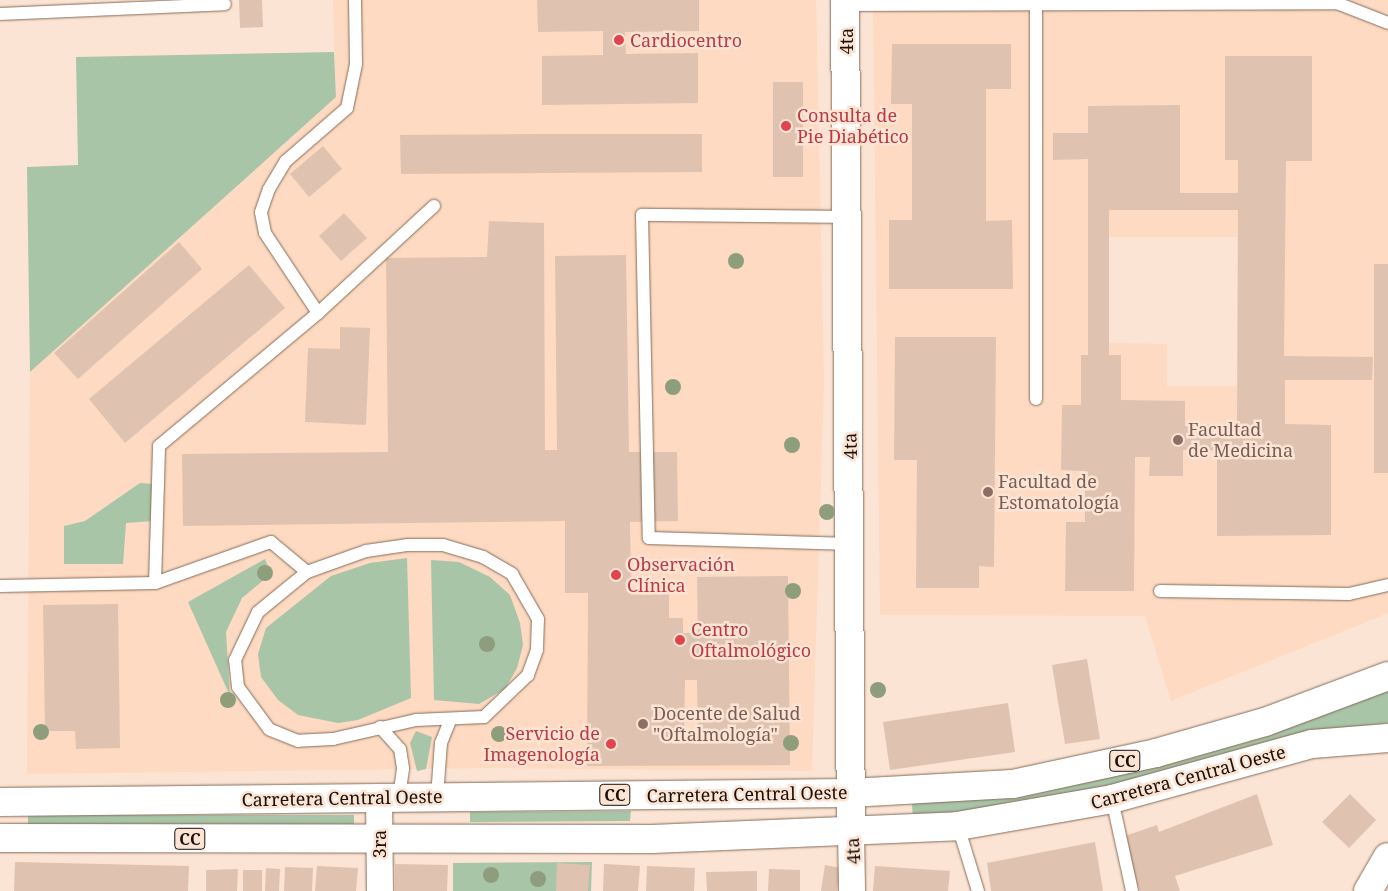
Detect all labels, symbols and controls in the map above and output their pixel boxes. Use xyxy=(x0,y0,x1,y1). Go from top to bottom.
street label: 4ta xyxy=(835,28,857,54)
place label: Cardiocentro xyxy=(630,29,742,51)
marker: Cardiocentro xyxy=(612,33,626,47)
place label: Consulta de Pie Diabético xyxy=(797,105,909,148)
marker: Consulta de Pie Diabético xyxy=(779,119,793,133)
place label: Facultad de Medicina xyxy=(1188,419,1293,462)
street label: 4ta xyxy=(839,433,861,459)
marker: Facultad de Medicina xyxy=(1172,434,1184,446)
place label: Facultad de Estomatología xyxy=(998,471,1119,514)
marker: Facultad de Estomatología xyxy=(982,486,994,498)
place label: Observación Clínica xyxy=(627,554,735,596)
marker: Observación Clínica xyxy=(609,568,623,582)
place label: Centro Oftalmológico xyxy=(691,619,811,662)
marker: Centro Oftalmológico xyxy=(673,633,687,647)
place label: Docente de Salud "Oftalmología" xyxy=(653,703,801,746)
marker: Docente de Salud "Oftalmología" xyxy=(637,718,649,730)
place label: Servicio de Imagenología xyxy=(483,723,600,766)
marker: Servicio de Imagenología xyxy=(604,737,618,751)
street label: Carretera Central Oeste xyxy=(1088,741,1288,813)
road number: CC xyxy=(1109,748,1141,774)
street label: Carretera Central Oeste xyxy=(646,781,848,807)
road number: CC xyxy=(599,782,631,808)
street label: Carretera Central Oeste xyxy=(241,785,443,811)
road number: CC xyxy=(174,826,206,852)
street label: 3ra xyxy=(368,830,390,858)
street label: 4ta xyxy=(841,837,865,865)

